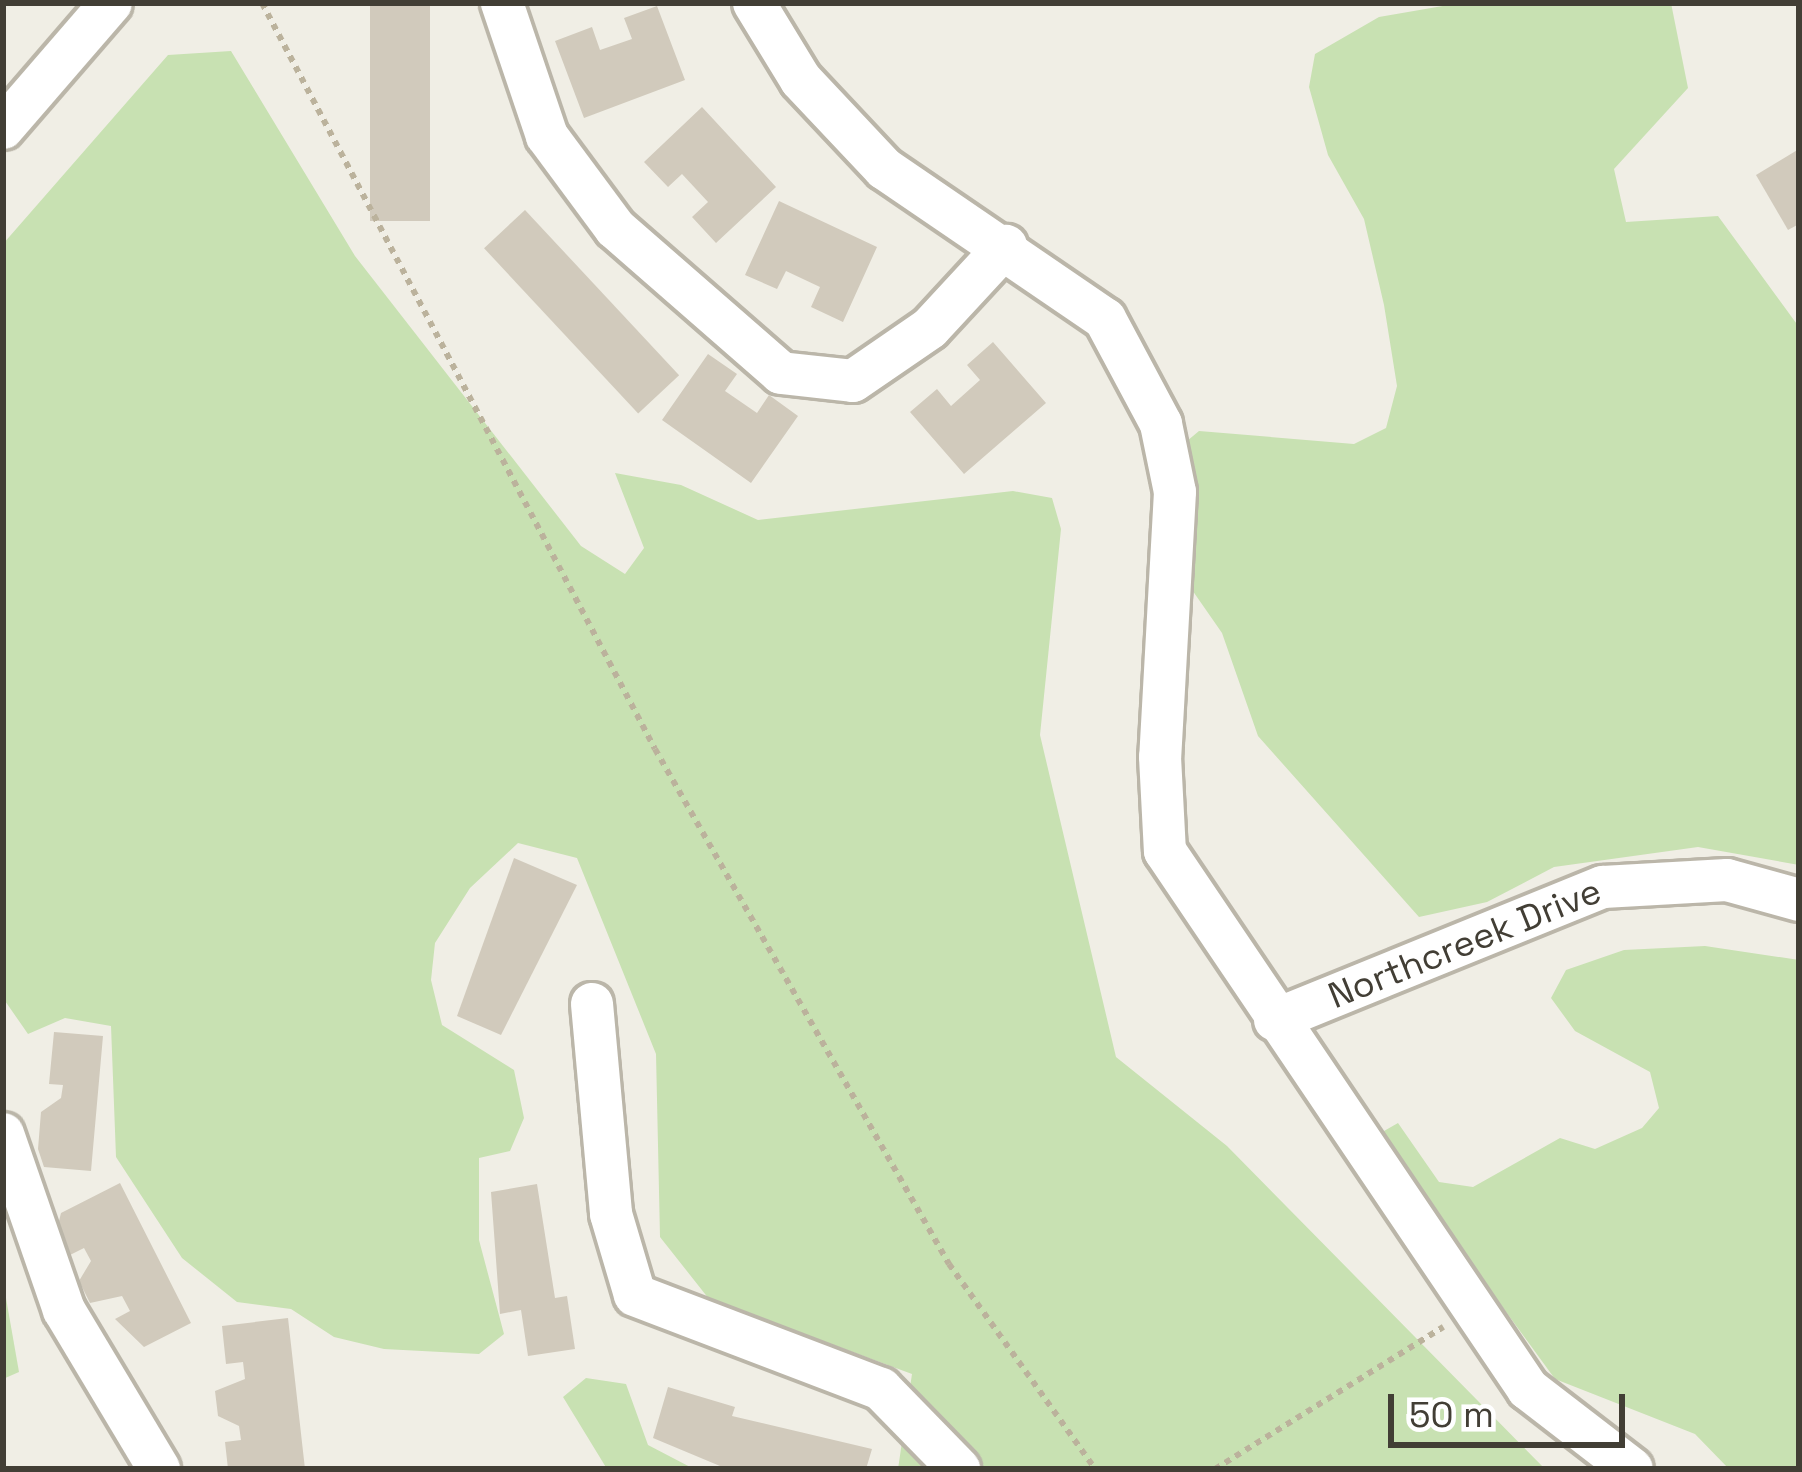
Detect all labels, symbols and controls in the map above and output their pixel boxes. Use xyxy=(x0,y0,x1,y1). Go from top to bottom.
street label: Northcreek Drive xyxy=(1322,870,1608,1018)
scale bar xyxy=(1394,1370,1631,1444)
text: 50 m xyxy=(1409,1392,1494,1438)

